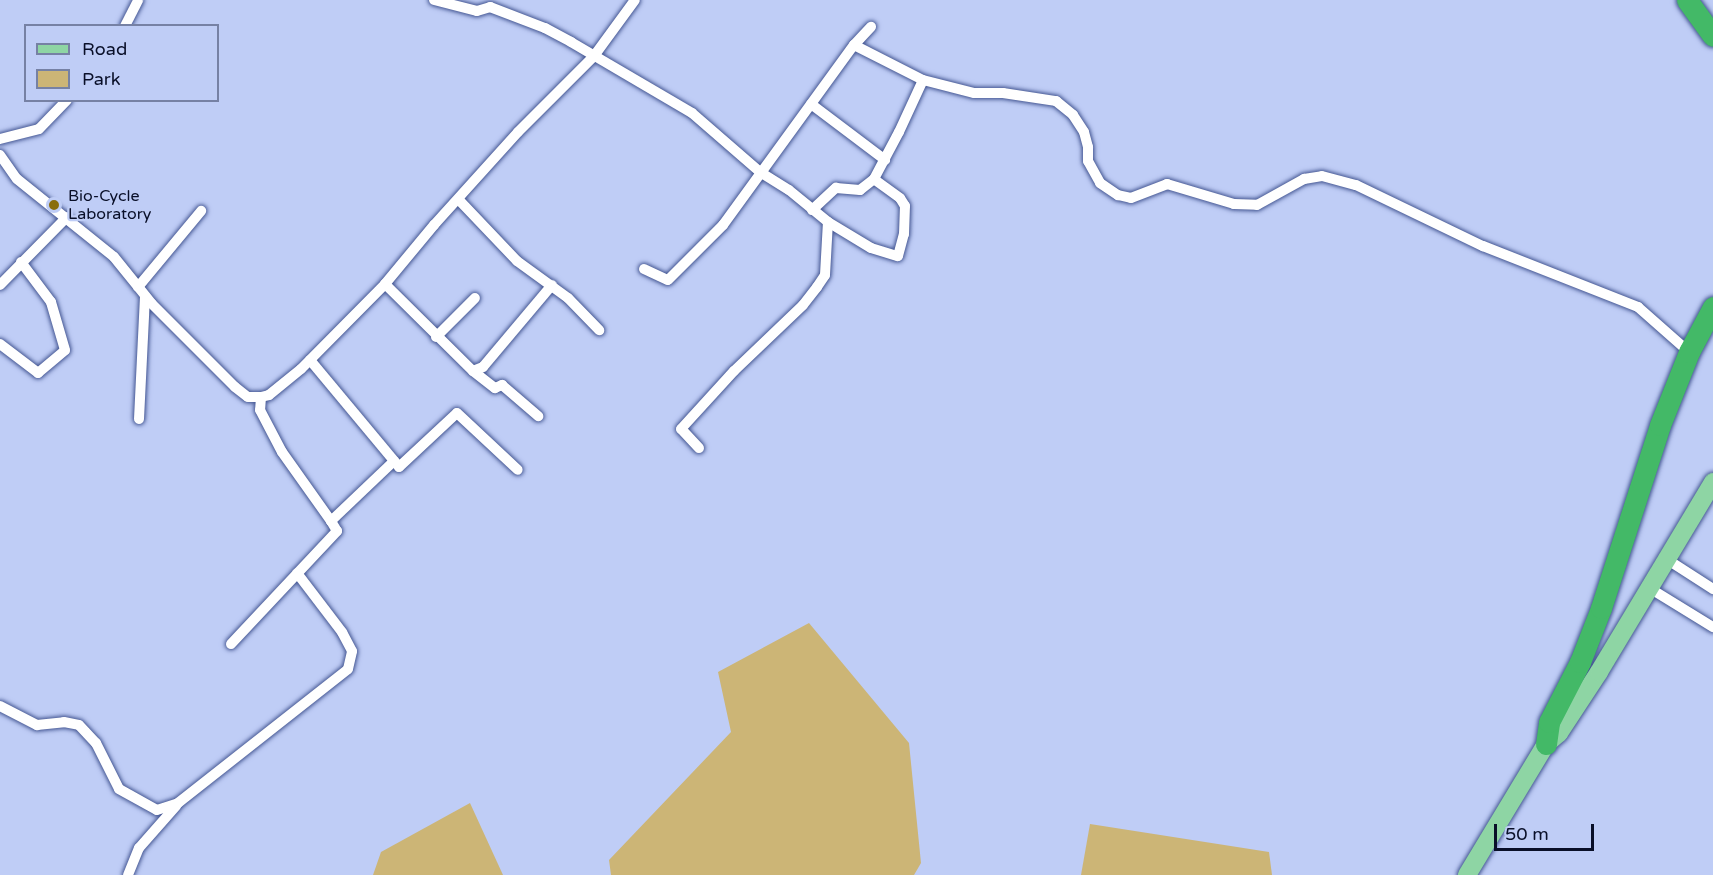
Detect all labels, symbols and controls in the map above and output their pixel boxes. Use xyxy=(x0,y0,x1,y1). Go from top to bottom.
legend xyxy=(24,24,219,102)
text: Road xyxy=(82,38,127,60)
text: Park xyxy=(82,68,120,90)
place label: Bio-Cycle Laboratory xyxy=(68,186,151,224)
marker: Bio-Cycle Laboratory xyxy=(45,196,63,214)
scale bar xyxy=(1497,812,1598,850)
text: 50 m xyxy=(1505,823,1549,845)

